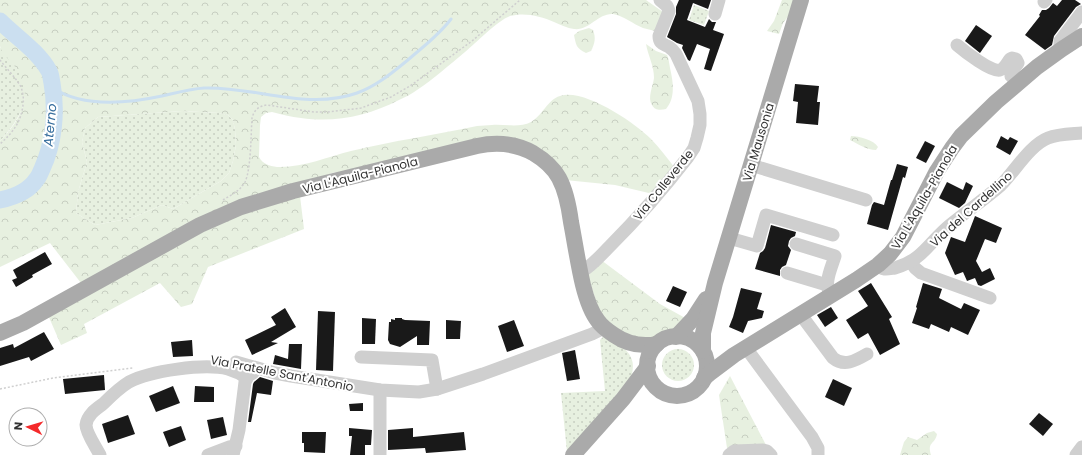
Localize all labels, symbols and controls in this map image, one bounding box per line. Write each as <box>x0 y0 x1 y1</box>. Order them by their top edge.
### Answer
street label: Via Mausonia <box>738 101 778 183</box>
water label: Aterno <box>39 103 61 148</box>
street label: Via L'Aquila-Pianola <box>887 141 961 253</box>
street label: Via Colleverde <box>629 146 697 224</box>
street label: Via L'Aquila-Pianola <box>300 152 420 198</box>
street label: Via del Cardellino <box>926 167 1016 251</box>
street label: Via Pratelle Sant'Antonio <box>209 351 355 395</box>
north arrow <box>8 407 48 447</box>
text: N <box>10 421 26 431</box>

